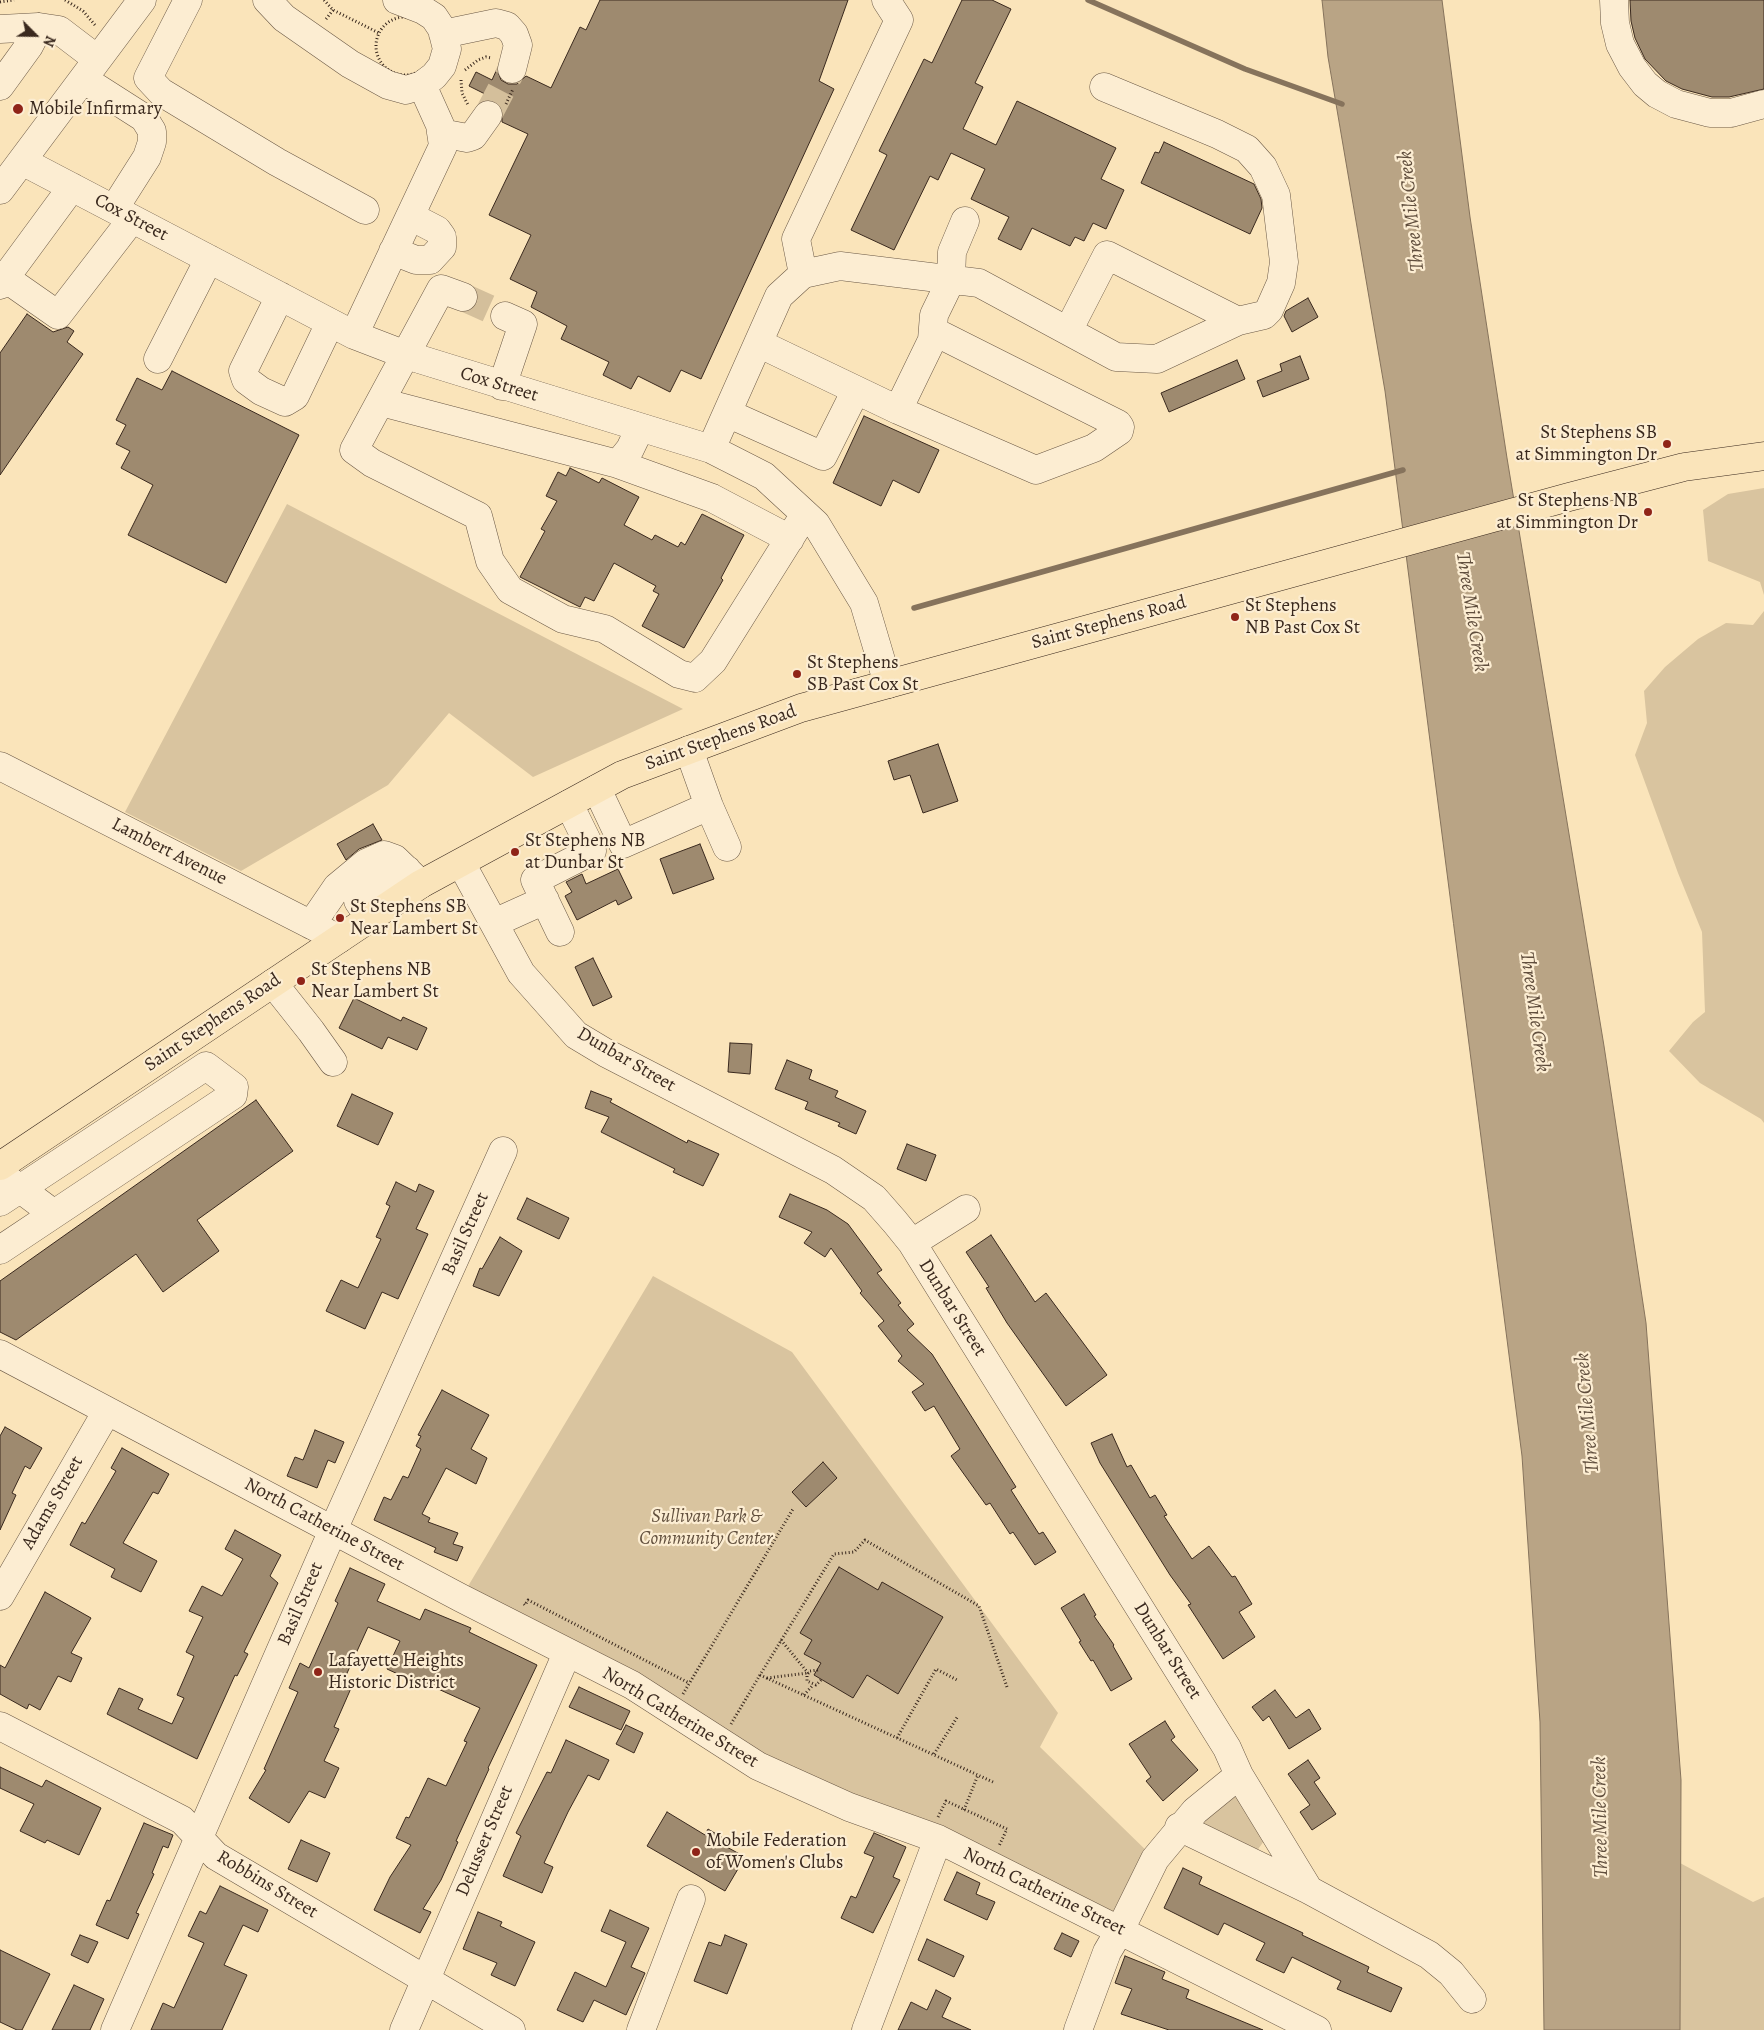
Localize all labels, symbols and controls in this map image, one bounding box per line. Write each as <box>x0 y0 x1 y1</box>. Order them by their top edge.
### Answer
north arrow <box>10 10 60 60</box>
text: N <box>39 33 60 49</box>
place label: Mobile Infirmary <box>29 98 162 120</box>
marker: Mobile Infirmary <box>11 102 25 116</box>
water label: Three Mile Creek <box>1394 150 1430 272</box>
street label: Cox Street <box>90 189 172 247</box>
street label: Cox Street <box>457 362 541 408</box>
place label: St Stephens SB at Simmington Dr <box>1515 422 1657 466</box>
marker: St Stephens SB at Simmington Dr <box>1661 438 1673 450</box>
place label: St Stephens NB at Simmington Dr <box>1496 490 1638 534</box>
marker: St Stephens NB at Simmington Dr <box>1642 506 1654 518</box>
water label: Three Mile Creek <box>1450 550 1492 674</box>
street label: Saint Stephens Road <box>1029 591 1189 655</box>
place label: St Stephens NB Past Cox St <box>1245 595 1360 639</box>
marker: St Stephens NB Past Cox St <box>1229 611 1241 623</box>
place label: St Stephens SB Past Cox St <box>807 652 919 696</box>
marker: St Stephens SB Past Cox St <box>791 668 803 680</box>
street label: Saint Stephens Road <box>642 700 800 776</box>
street label: Lambert Avenue <box>108 813 230 891</box>
place label: St Stephens NB at Dunbar St <box>525 830 645 874</box>
marker: St Stephens NB at Dunbar St <box>509 846 521 858</box>
place label: St Stephens SB Near Lambert St <box>350 896 478 940</box>
marker: St Stephens SB Near Lambert St <box>334 912 346 924</box>
water label: Three Mile Creek <box>1514 950 1554 1074</box>
place label: St Stephens NB Near Lambert St <box>311 959 439 1003</box>
street label: Saint Stephens Road <box>141 969 285 1077</box>
marker: St Stephens NB Near Lambert St <box>295 975 307 987</box>
street label: Dunbar Street <box>573 1023 679 1097</box>
street label: Basil Street <box>438 1189 494 1279</box>
street label: Dunbar Street <box>913 1255 991 1361</box>
water label: Three Mile Creek <box>1571 1352 1605 1474</box>
street label: Adams Street <box>17 1452 89 1554</box>
street label: North Catherine Street <box>240 1473 408 1577</box>
park label: Sullivan Park & Community Center <box>639 1506 773 1550</box>
street label: Basil Street <box>273 1559 329 1649</box>
street label: Dunbar Street <box>1128 1598 1206 1704</box>
place label: Lafayette Heights Historic District <box>328 1650 464 1694</box>
street label: North Catherine Street <box>598 1662 762 1774</box>
marker: Lafayette Heights Historic District <box>312 1666 324 1678</box>
water label: Three Mile Creek <box>1588 1756 1614 1878</box>
street label: Delusser Street <box>451 1782 519 1900</box>
place label: Mobile Federation of Women's Clubs <box>706 1830 847 1874</box>
street label: North Catherine Street <box>959 1843 1129 1941</box>
street label: Robbins Street <box>212 1846 322 1924</box>
marker: Mobile Federation of Women's Clubs <box>690 1846 702 1858</box>

